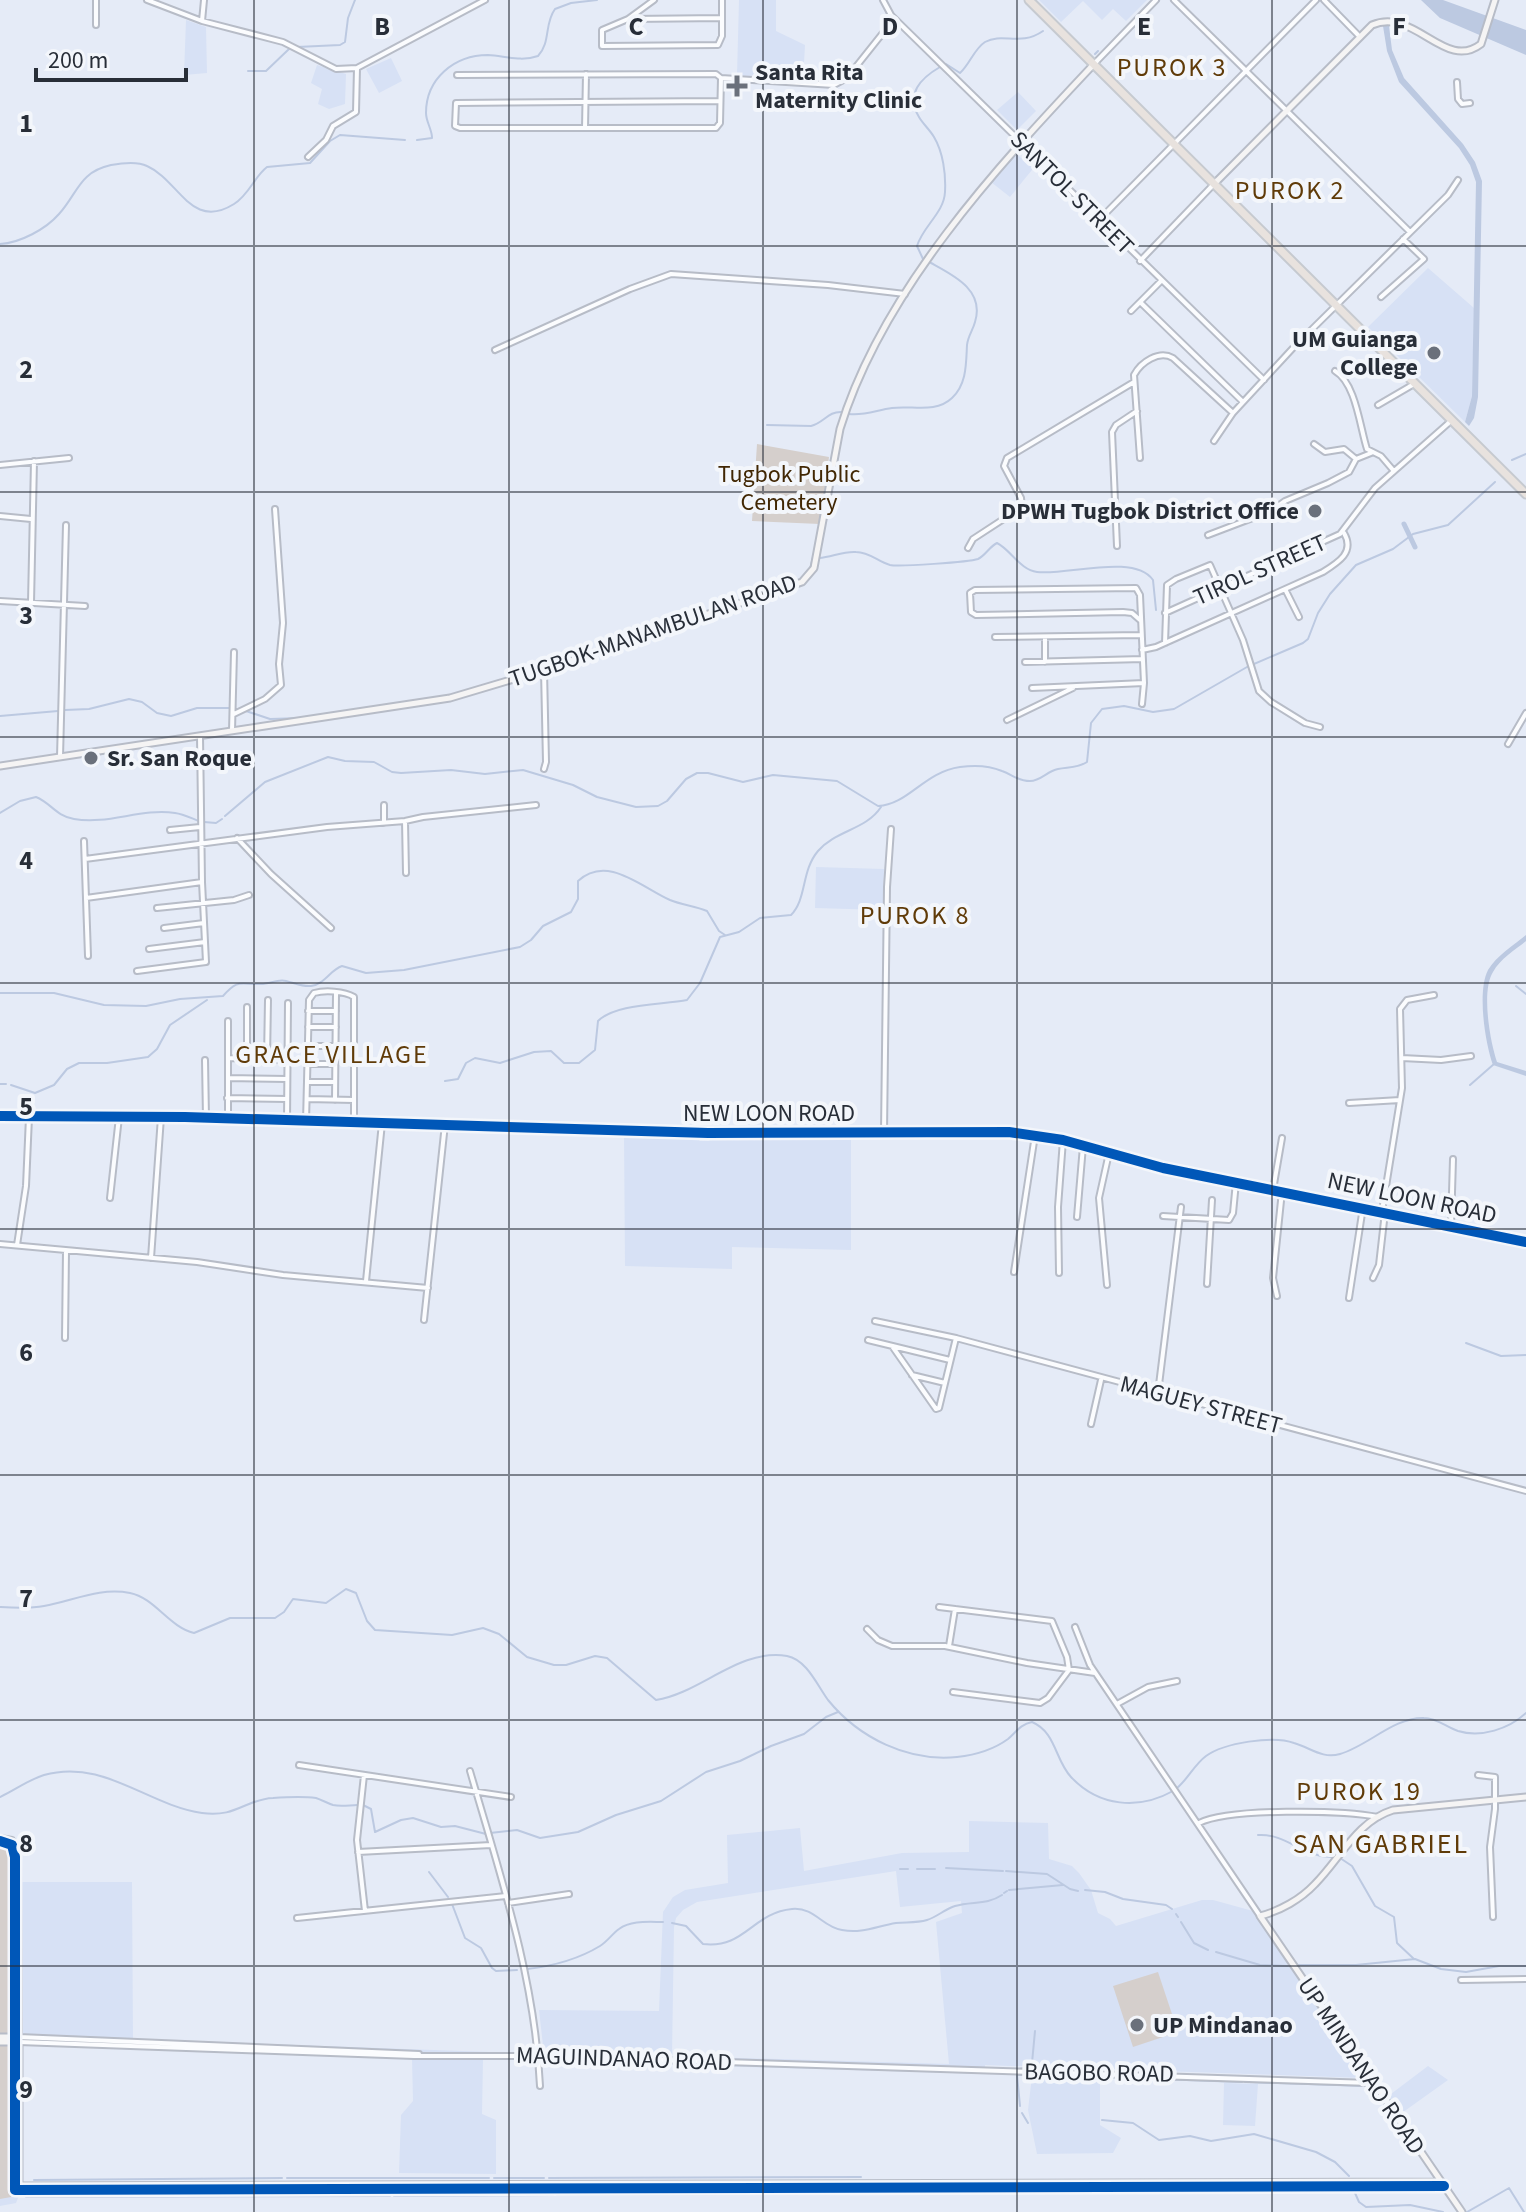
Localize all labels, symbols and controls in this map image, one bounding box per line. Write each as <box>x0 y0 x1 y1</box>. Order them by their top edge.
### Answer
text: B <box>374 8 390 45</box>
text: C <box>628 8 644 45</box>
text: D <box>882 8 898 45</box>
text: E <box>1137 8 1151 45</box>
text: F <box>1392 8 1406 45</box>
scale bar <box>36 32 186 82</box>
text: 200 m <box>48 43 108 78</box>
district label: PUROK 3 <box>1117 49 1227 86</box>
place label: Santa Rita Maternity Clinic <box>755 55 922 118</box>
marker: Santa Rita Maternity Clinic <box>726 75 748 97</box>
text: 1 <box>19 105 33 142</box>
street label: SANTOL STREET <box>1002 123 1142 263</box>
district label: PUROK 2 <box>1235 172 1345 209</box>
place label: UM Guianga College <box>1292 322 1418 385</box>
marker: UM Guianga College <box>1425 344 1443 362</box>
text: 2 <box>19 351 33 388</box>
park label: Tugbok Public Cemetery <box>718 457 860 520</box>
place label: DPWH Tugbok District Office <box>1001 494 1299 529</box>
marker: DPWH Tugbok District Office <box>1306 502 1324 520</box>
street label: TIROL STREET <box>1188 525 1332 615</box>
street label: TUGBOK-MANAMBULAN ROAD <box>504 565 802 697</box>
text: 3 <box>19 597 33 634</box>
place label: Sr. San Roque <box>107 741 252 776</box>
marker: Sr. San Roque <box>82 749 100 767</box>
text: 4 <box>19 842 33 879</box>
district label: PUROK 8 <box>860 897 970 934</box>
district label: GRACE VILLAGE <box>235 1036 429 1073</box>
text: 5 <box>19 1088 33 1125</box>
street label: NEW LOON ROAD <box>683 1096 855 1131</box>
street label: NEW LOON ROAD <box>1324 1163 1500 1233</box>
text: 6 <box>19 1334 33 1371</box>
street label: MAGUEY STREET <box>1116 1367 1286 1443</box>
text: 7 <box>19 1580 33 1617</box>
district label: PUROK 19 <box>1296 1773 1422 1810</box>
district label: SAN GABRIEL <box>1293 1824 1469 1864</box>
text: 8 <box>19 1825 33 1862</box>
street label: UP MINDANAO ROAD <box>1289 1970 1433 2162</box>
place label: UP Mindanao <box>1153 2008 1293 2043</box>
marker: UP Mindanao <box>1128 2016 1146 2034</box>
street label: MAGUINDANAO ROAD <box>515 2038 733 2080</box>
street label: BAGOBO ROAD <box>1024 2054 1174 2092</box>
text: 9 <box>19 2071 33 2108</box>

